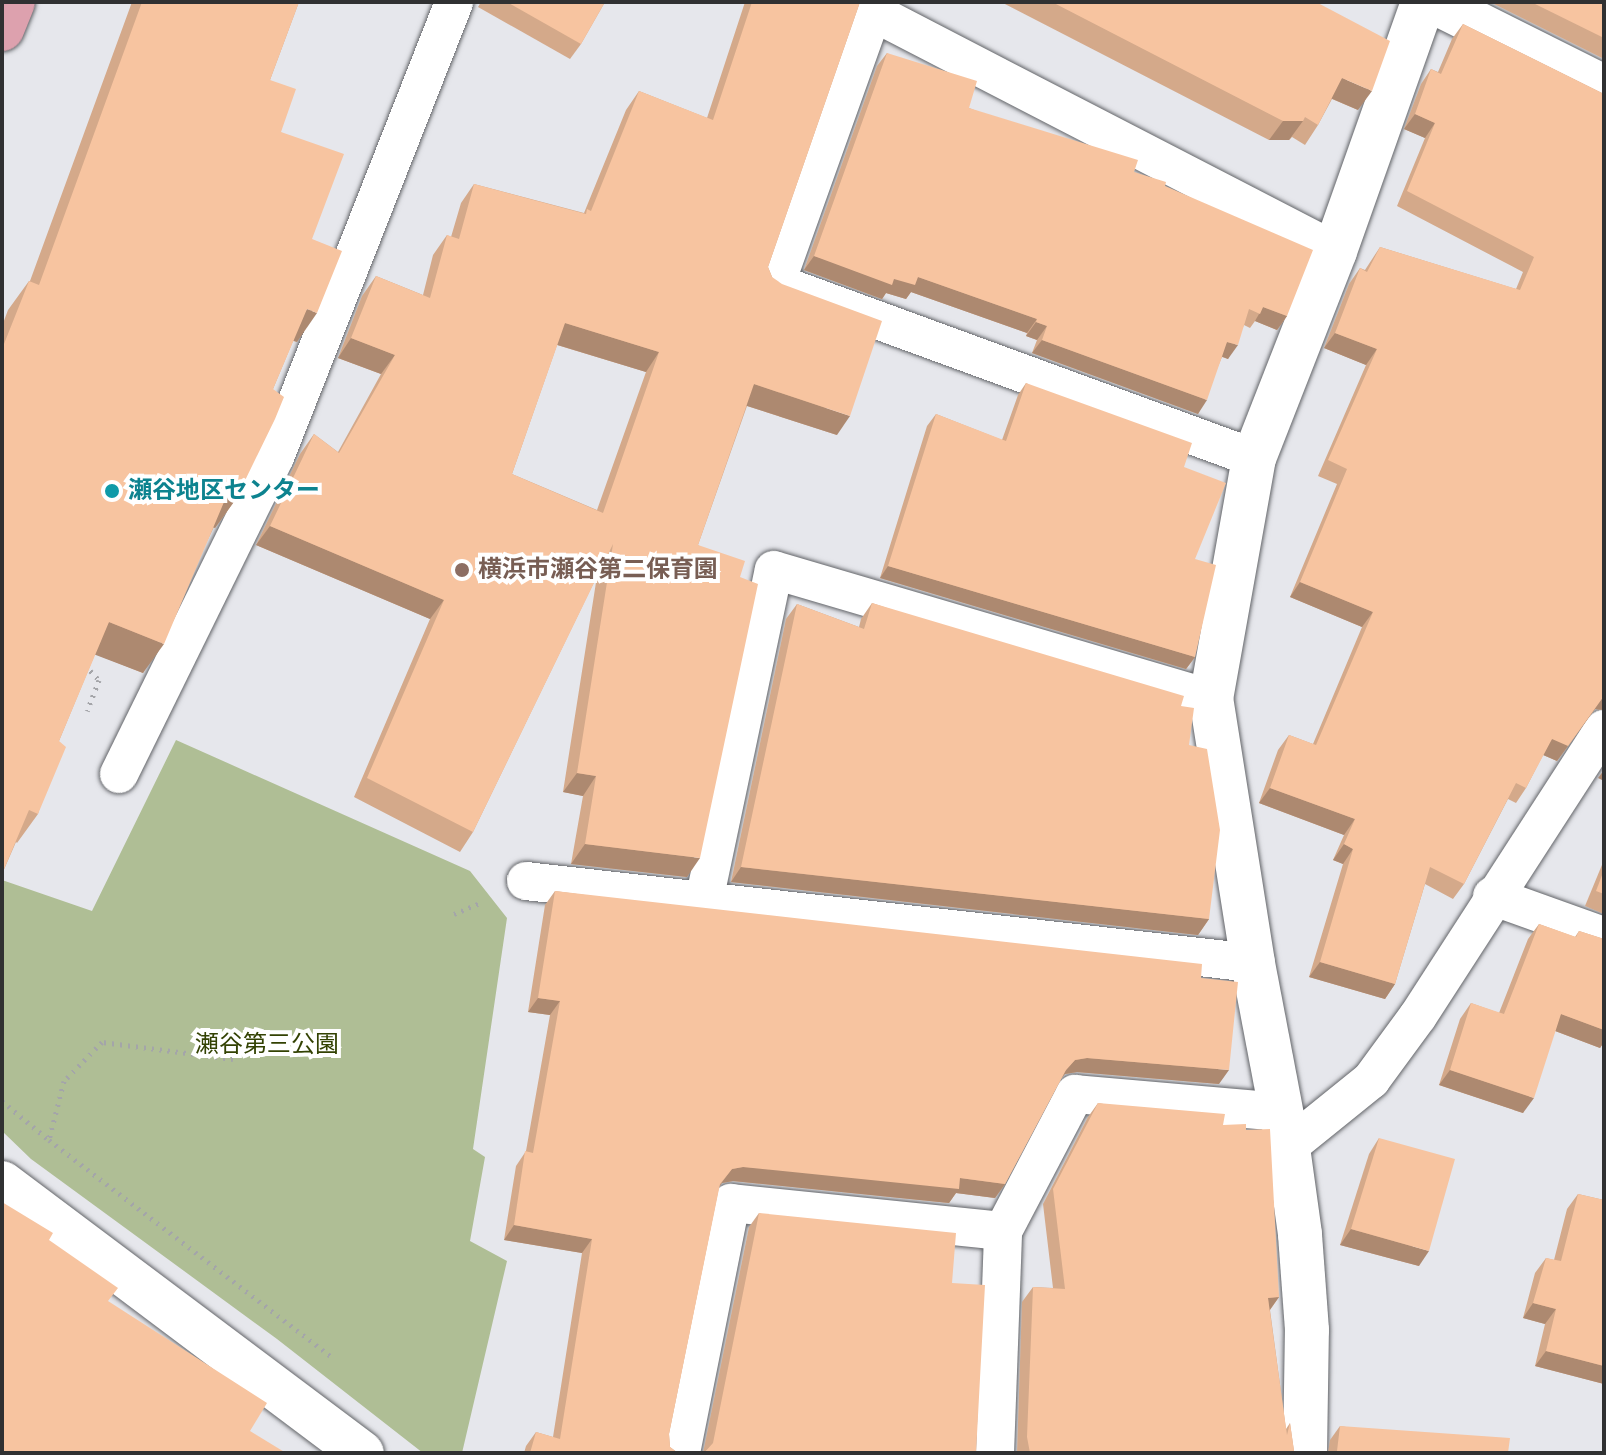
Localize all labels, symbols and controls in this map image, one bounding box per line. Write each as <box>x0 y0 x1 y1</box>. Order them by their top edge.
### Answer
place label: 瀬谷地区センター <box>128 477 320 505</box>
marker: 瀬谷地区センター <box>103 482 121 500</box>
place label: 横浜市瀬谷第二保育園 <box>478 556 718 584</box>
marker: 横浜市瀬谷第二保育園 <box>453 561 471 579</box>
park label: 瀬谷第三公園 <box>195 1031 339 1059</box>

